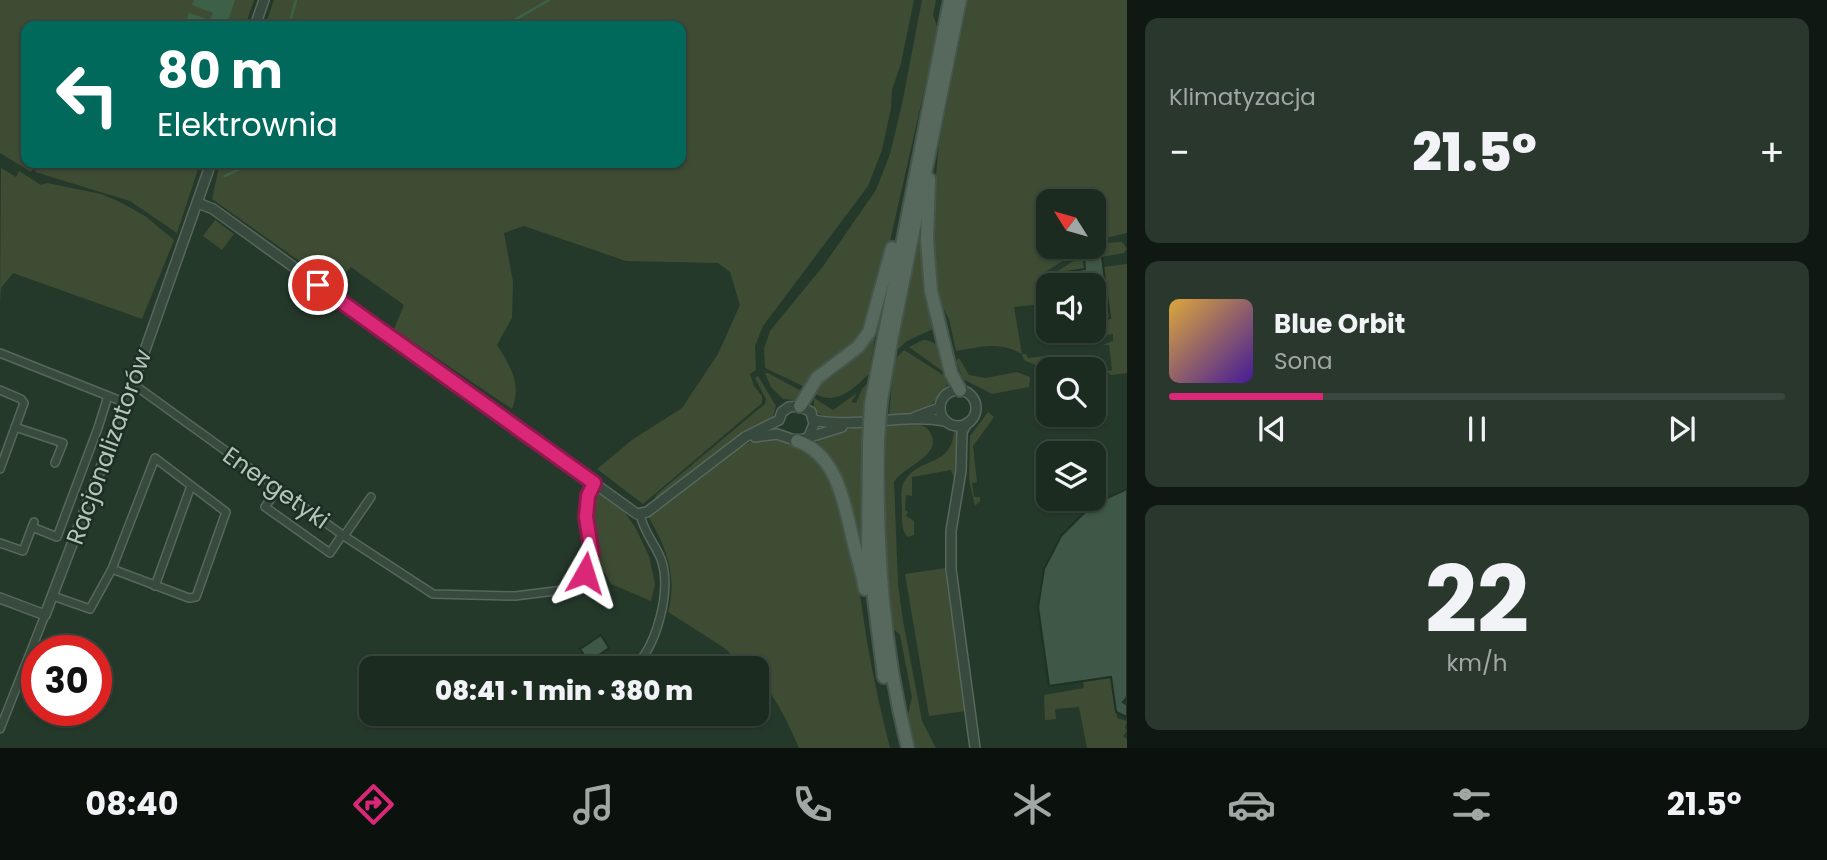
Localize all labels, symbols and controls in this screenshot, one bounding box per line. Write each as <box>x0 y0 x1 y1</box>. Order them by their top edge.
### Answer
text: 80 m <box>157 37 283 105</box>
icon: left <box>42 49 133 140</box>
text: Klimatyzacja <box>1169 81 1316 113</box>
text: Elektrownia <box>157 102 338 147</box>
text: 21.5° <box>1412 116 1537 189</box>
text: − <box>1169 126 1190 179</box>
text: + <box>1759 126 1785 179</box>
north arrow <box>1036 189 1106 259</box>
map controls <box>1036 189 1106 511</box>
pin <box>288 255 348 315</box>
icon: arrive <box>299 266 337 304</box>
button: sound <box>1036 273 1106 343</box>
text: Blue Orbit <box>1274 306 1405 342</box>
street label: Racjonalizatorów <box>58 344 159 549</box>
text: Sona <box>1274 345 1333 377</box>
button: search <box>1036 357 1106 427</box>
icon: previous <box>1253 410 1291 448</box>
icon: pause <box>1458 410 1496 448</box>
icon: next <box>1663 410 1701 448</box>
street label: Energetyki <box>216 439 336 536</box>
button: layers <box>1036 441 1106 511</box>
position arrow <box>548 536 622 610</box>
text: 22 <box>1425 536 1529 664</box>
speed limit sign: 30 <box>21 635 112 726</box>
text: km/h <box>1446 647 1508 679</box>
text: 08:41 · 1 min · 380 m <box>435 673 693 709</box>
icon: directions <box>349 780 398 829</box>
icon: music <box>569 780 618 829</box>
icon: phone <box>788 780 837 829</box>
icon: climate <box>1008 780 1057 829</box>
icon: car <box>1227 780 1276 829</box>
icon: filters <box>1447 780 1496 829</box>
text: 08:40 <box>85 781 179 826</box>
text: 21.5° <box>1667 781 1742 826</box>

